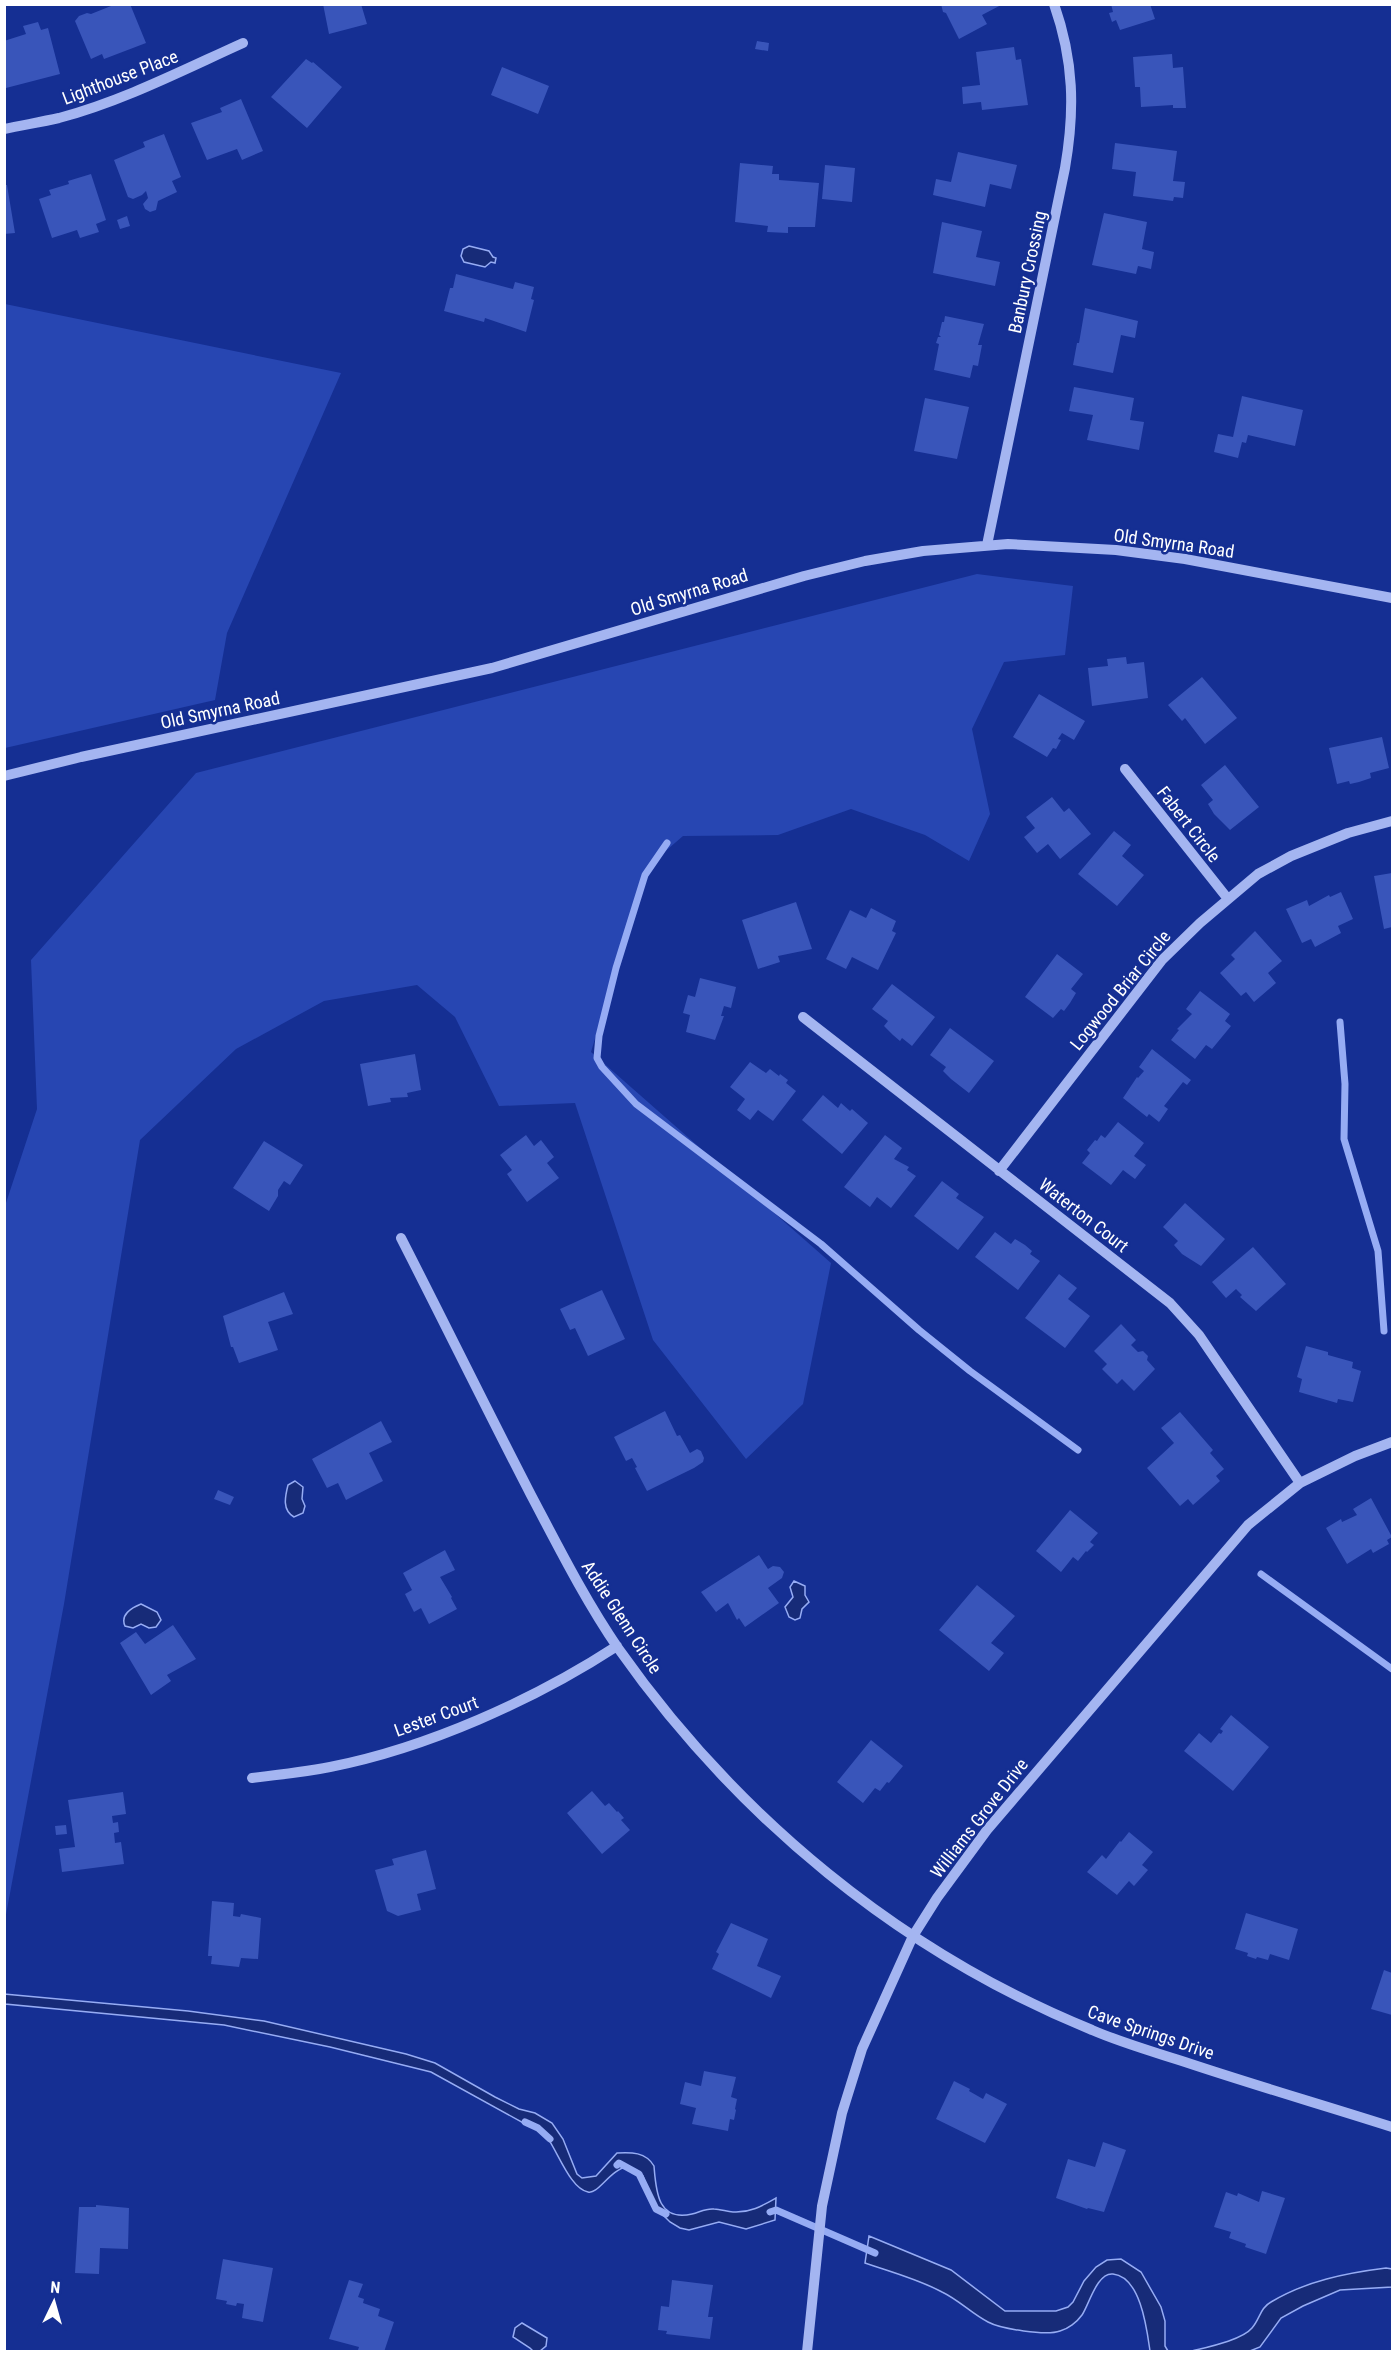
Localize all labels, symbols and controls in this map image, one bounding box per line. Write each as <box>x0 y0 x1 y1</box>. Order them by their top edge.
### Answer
street label: Lighthouse Place <box>59 45 181 109</box>
street label: Banbury Crossing <box>1004 209 1050 335</box>
street label: Old Smyrna Road <box>1112 524 1236 562</box>
street label: Old Smyrna Road <box>628 564 750 620</box>
street label: Old Smyrna Road <box>158 687 282 733</box>
street label: Fabert Circle <box>1153 782 1225 866</box>
street label: Logwood Briar Circle <box>1065 926 1175 1054</box>
street label: Waterton Court <box>1035 1173 1133 1257</box>
street label: Addie Glenn Circle <box>578 1557 666 1677</box>
street label: Lester Court <box>391 1691 481 1741</box>
street label: Williams Grove Drive <box>926 1754 1032 1882</box>
street label: Cave Springs Drive <box>1085 2000 1217 2064</box>
north arrow <box>24 2272 84 2332</box>
text: N <box>50 2278 61 2297</box>

